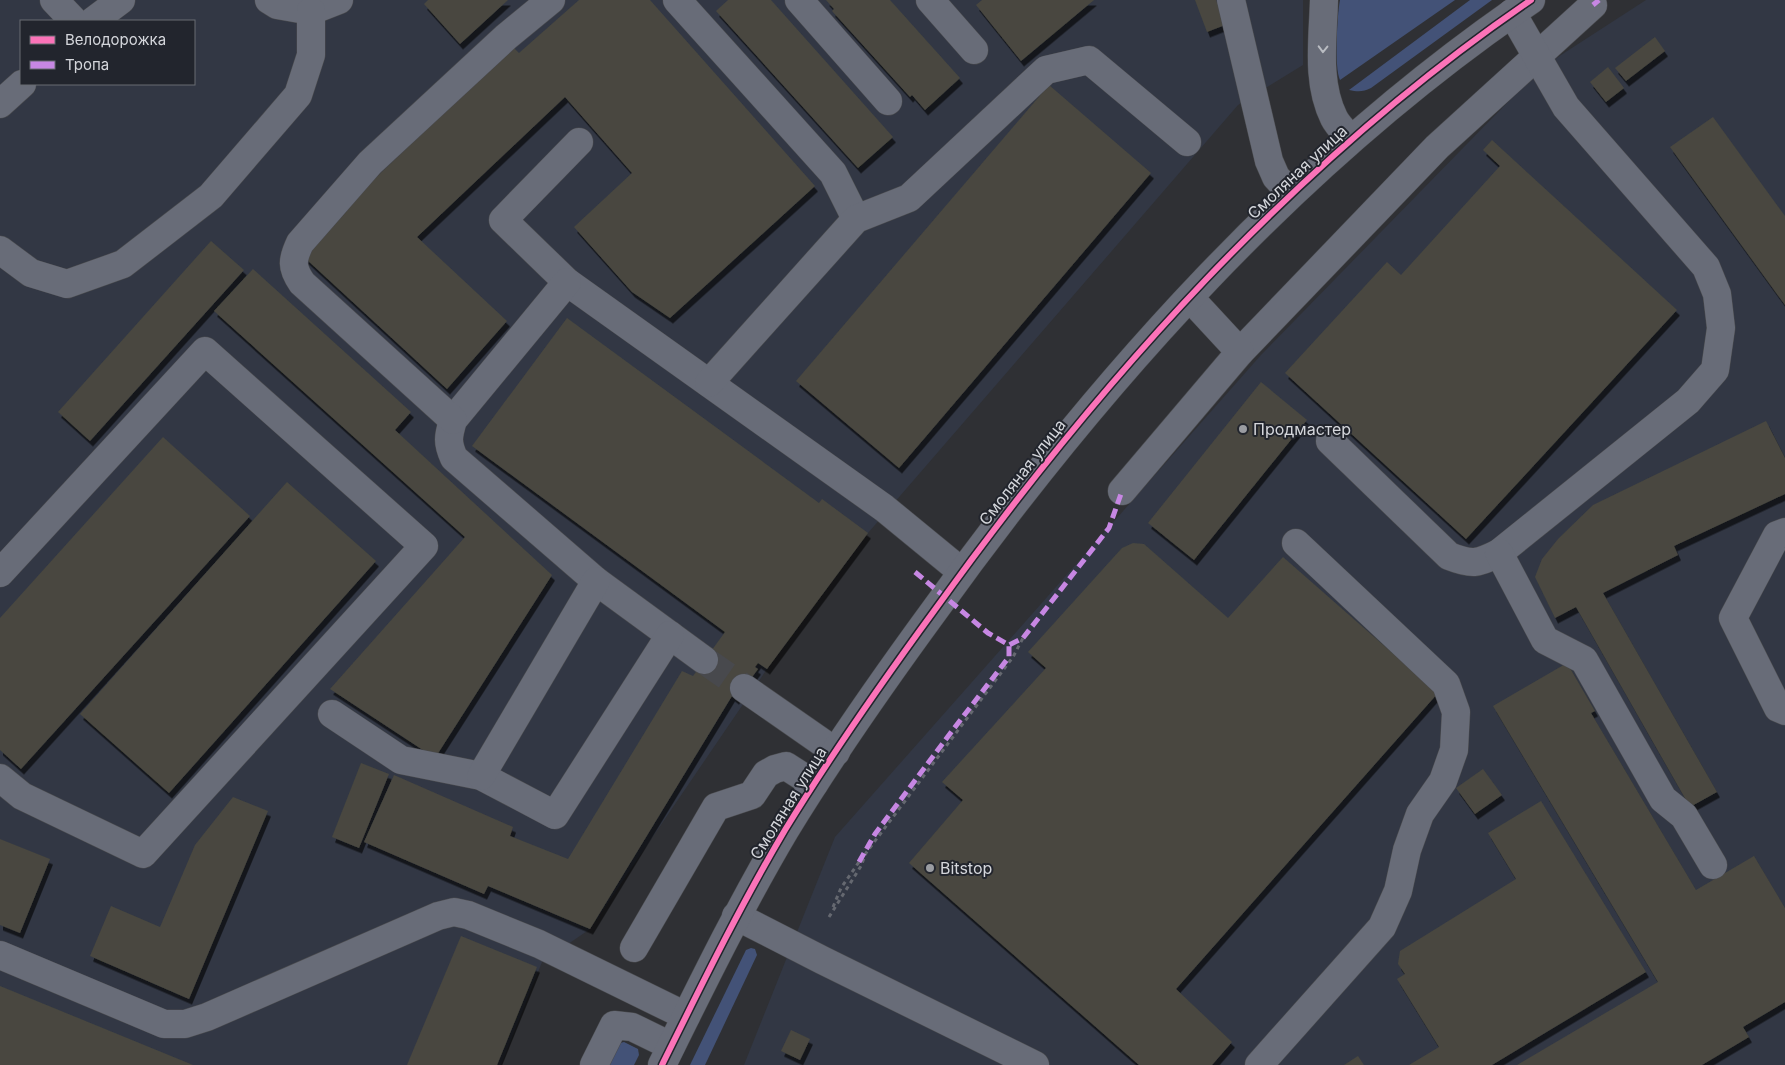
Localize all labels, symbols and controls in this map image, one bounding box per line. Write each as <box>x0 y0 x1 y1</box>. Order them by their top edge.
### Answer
legend <box>20 20 195 85</box>
text: Велодорожка <box>65 30 166 49</box>
one-way arrow <box>1317 45 1328 53</box>
text: Тропа <box>65 55 109 74</box>
street label: Смоляная улица <box>1243 121 1351 223</box>
street label: Смоляная улица <box>974 415 1070 529</box>
place label: Продмастер <box>1253 419 1351 439</box>
marker: Продмастер <box>1237 423 1249 435</box>
street label: Смоляная улица <box>745 743 831 863</box>
place label: Bitstop <box>940 858 992 878</box>
marker: Bitstop <box>924 862 936 874</box>

